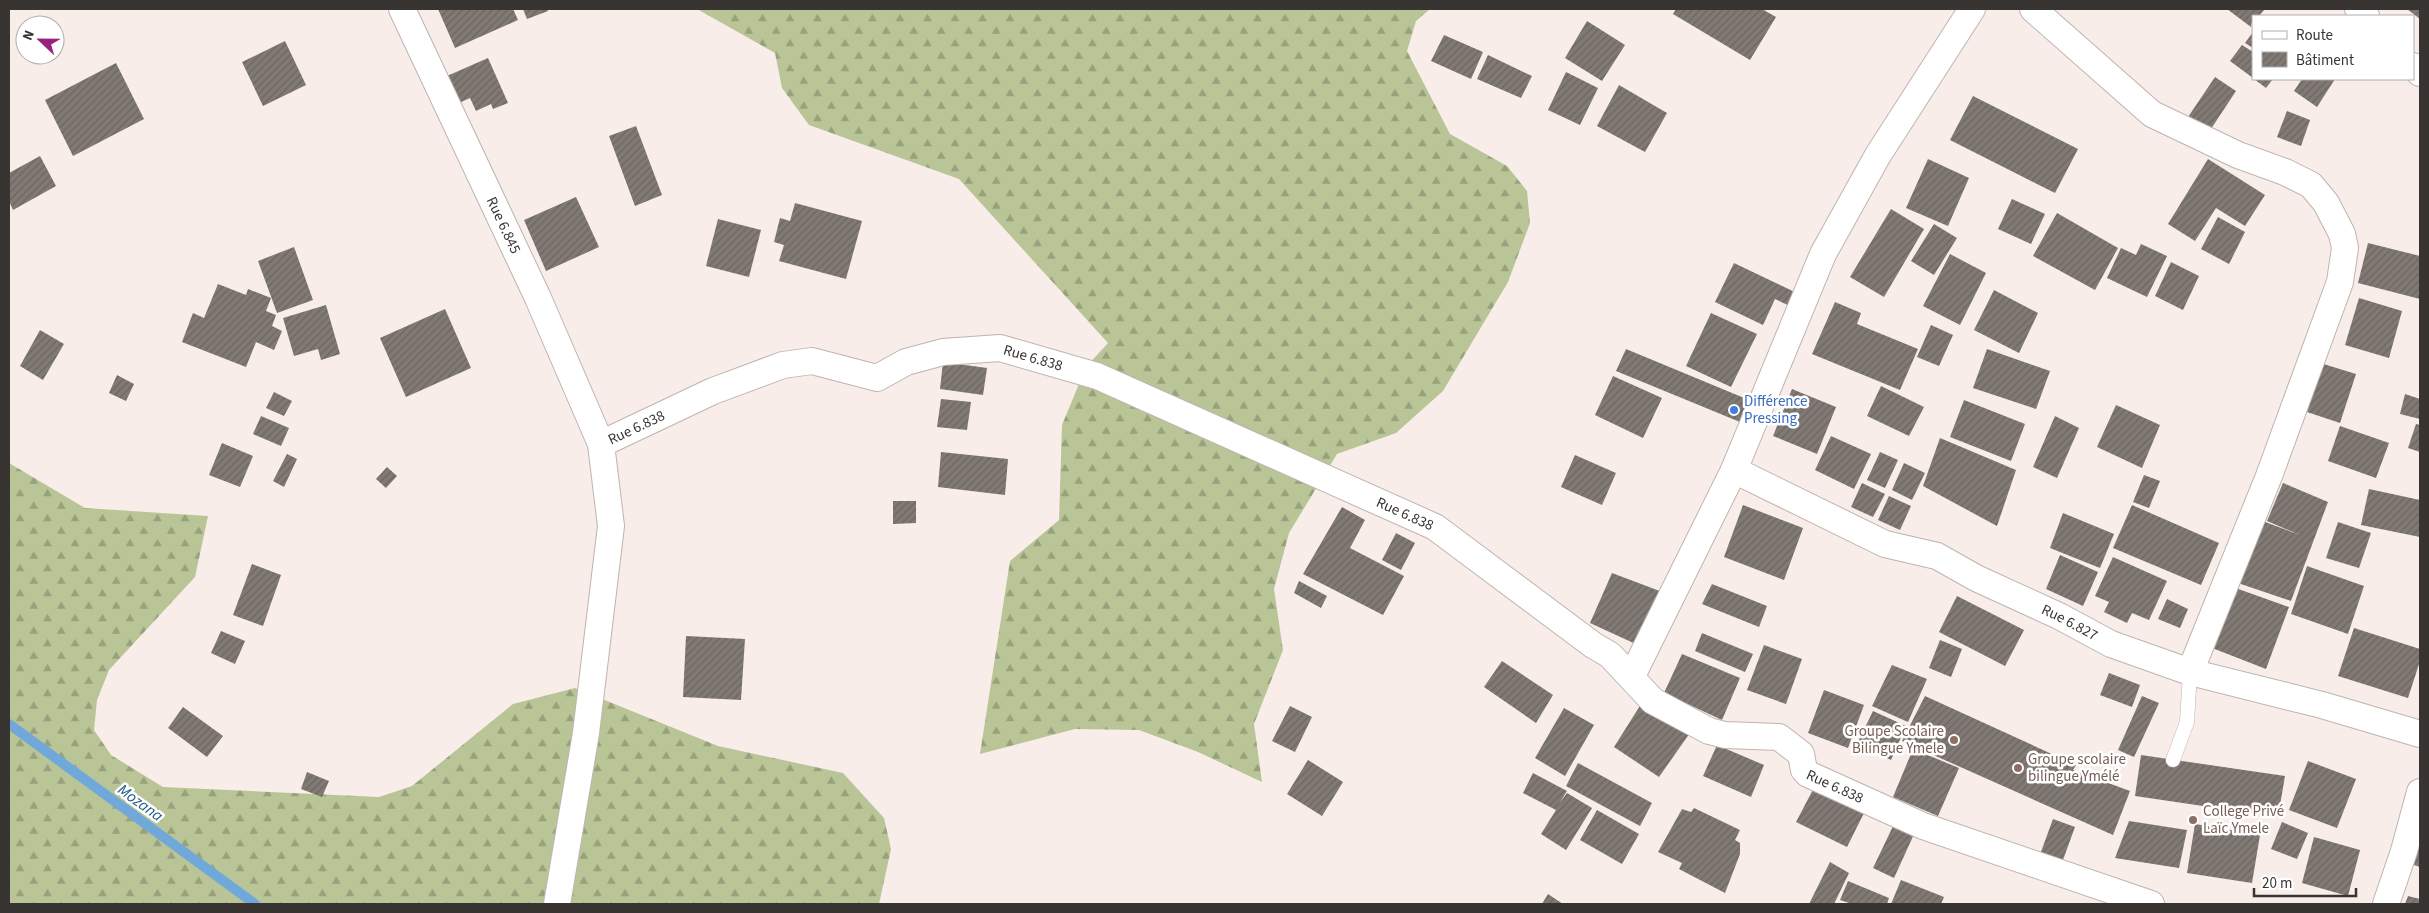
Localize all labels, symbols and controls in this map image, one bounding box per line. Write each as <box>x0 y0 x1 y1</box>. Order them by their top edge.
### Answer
north arrow <box>15 15 65 65</box>
legend <box>2252 15 2414 80</box>
text: Route <box>2296 25 2333 46</box>
text: N <box>18 27 40 44</box>
text: Bâtiment <box>2296 50 2354 71</box>
street label: Rue 6.845 <box>481 193 526 257</box>
street label: Rue 6.838 <box>1001 339 1065 377</box>
place label: Différence Pressing <box>1744 391 1808 429</box>
marker: Différence Pressing <box>1728 404 1740 416</box>
street label: Rue 6.838 <box>604 405 668 450</box>
street label: Rue 6.838 <box>1373 492 1437 536</box>
street label: Rue 6.827 <box>2038 599 2101 646</box>
place label: Groupe Scolaire Bilingue Ymele <box>1844 721 1944 759</box>
marker: Groupe Scolaire Bilingue Ymele <box>1948 734 1960 746</box>
place label: Groupe scolaire bilingue Ymélé <box>2028 749 2126 787</box>
marker: Groupe scolaire bilingue Ymélé <box>2012 762 2024 774</box>
street label: Rue 6.838 <box>1803 765 1867 809</box>
water label: Mozana <box>113 779 168 827</box>
place label: College Privé Laïc Ymele <box>2203 801 2284 839</box>
marker: College Privé Laïc Ymele <box>2187 814 2199 826</box>
scale bar <box>2254 866 2356 898</box>
text: 20 m <box>2262 873 2292 894</box>

